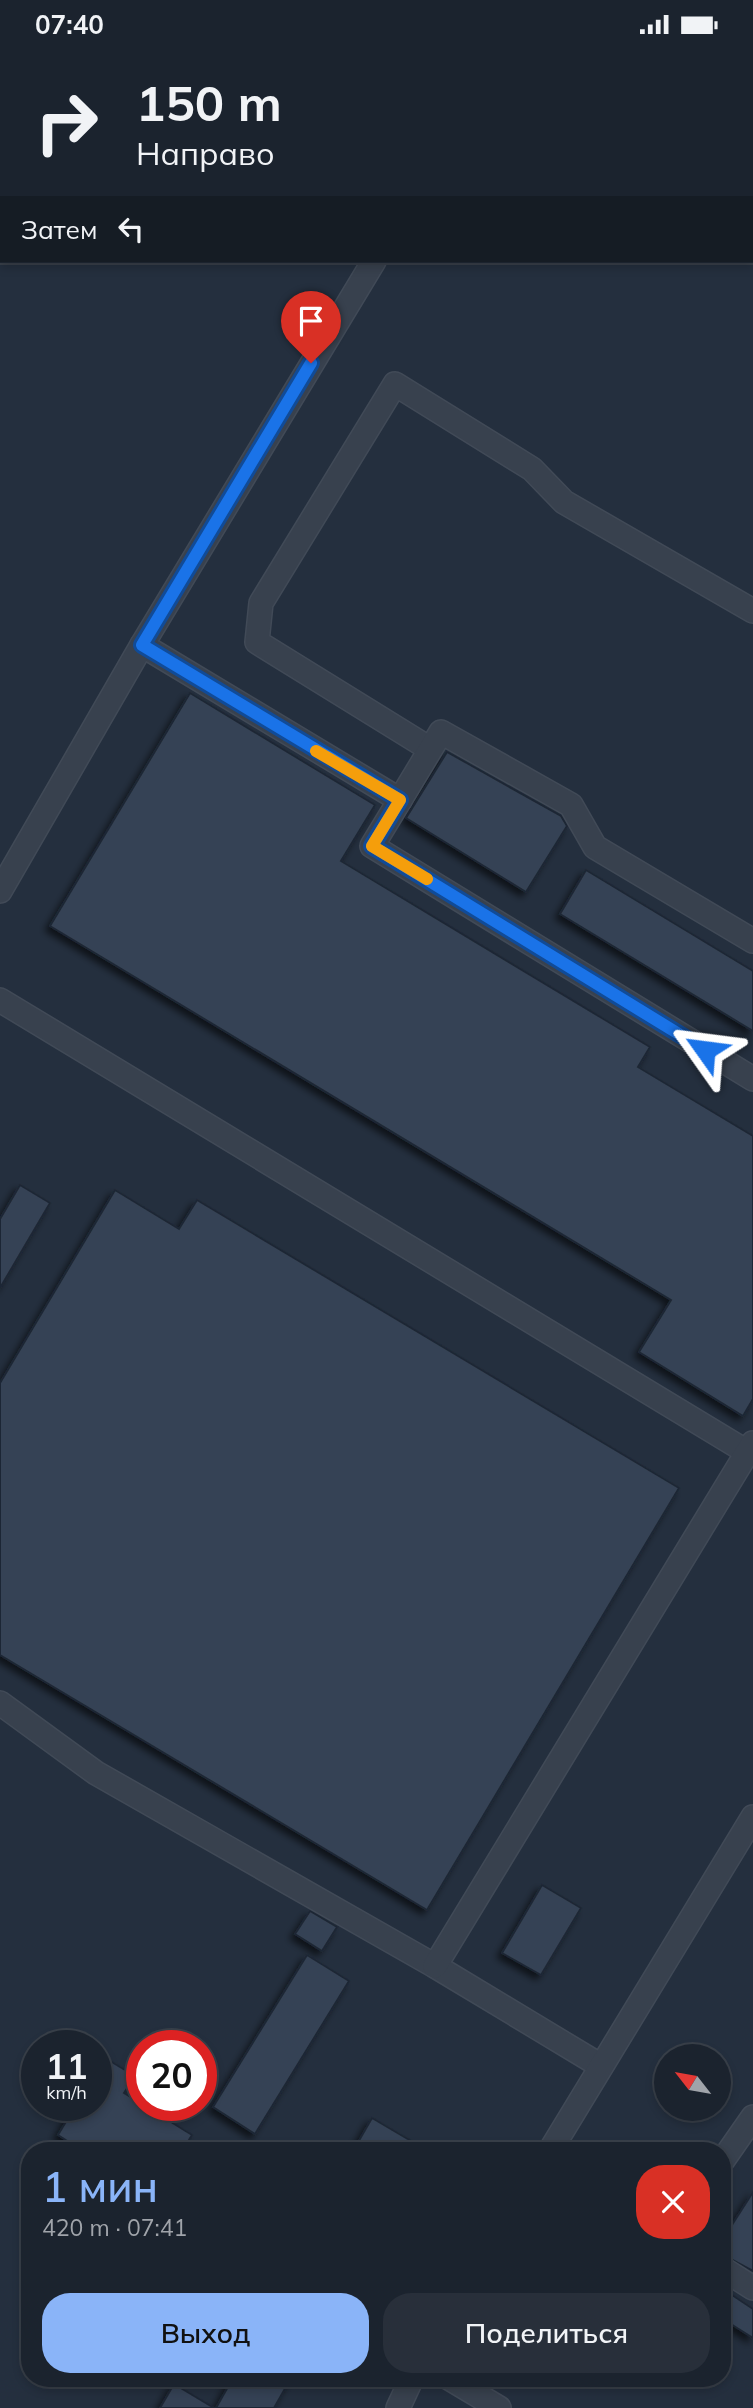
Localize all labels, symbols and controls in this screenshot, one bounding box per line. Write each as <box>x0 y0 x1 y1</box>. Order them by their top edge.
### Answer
text: 07:40 <box>35 8 104 41</box>
text: 150 m <box>136 72 282 133</box>
icon: right <box>21 77 112 168</box>
text: Направо <box>136 133 275 173</box>
icon: left <box>112 210 150 248</box>
text: Затем <box>21 213 98 246</box>
pin <box>281 291 341 363</box>
icon: arrive <box>292 302 330 340</box>
position arrow <box>668 1013 742 1087</box>
speed limit sign: 20 <box>126 2030 217 2121</box>
text: 11 <box>45 2044 88 2088</box>
north arrow <box>654 2044 732 2121</box>
map controls <box>654 2044 731 2121</box>
text: km/h <box>46 2081 87 2104</box>
text: 1 мин <box>42 2160 158 2213</box>
button: close <box>636 2165 710 2239</box>
text: 420 m · 07:41 <box>42 2213 187 2242</box>
button: Выход <box>42 2293 369 2373</box>
button: Поделиться <box>383 2293 710 2373</box>

